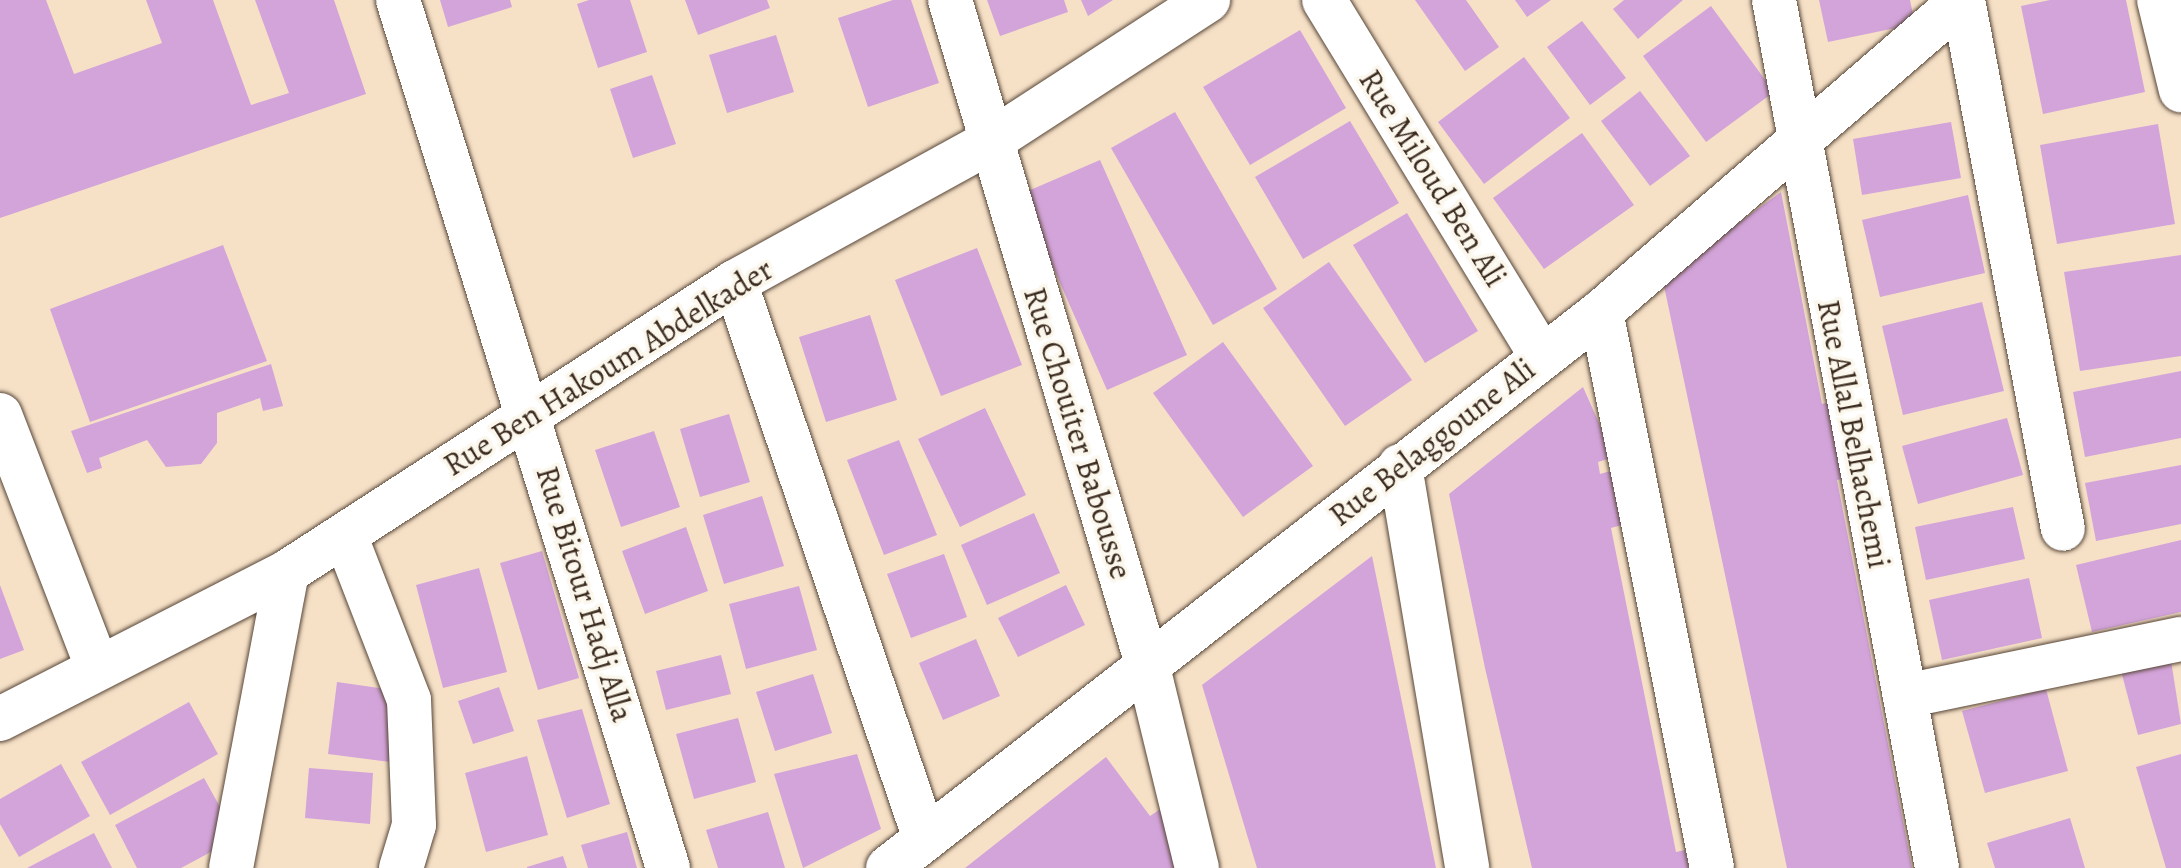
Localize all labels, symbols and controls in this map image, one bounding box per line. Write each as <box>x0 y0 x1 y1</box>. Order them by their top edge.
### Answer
street label: Rue Miloud Ben Ali <box>1351 62 1515 294</box>
street label: Rue Ben Hakoum Abdelkader <box>436 250 780 484</box>
street label: Rue Chouiter Babousse <box>1015 282 1141 584</box>
street label: Rue Allal Belhachemi <box>1809 296 1899 572</box>
street label: Rue Belaggoune Ali <box>1321 350 1543 534</box>
street label: Rue Bitour Hadj Alla <box>528 462 642 726</box>

